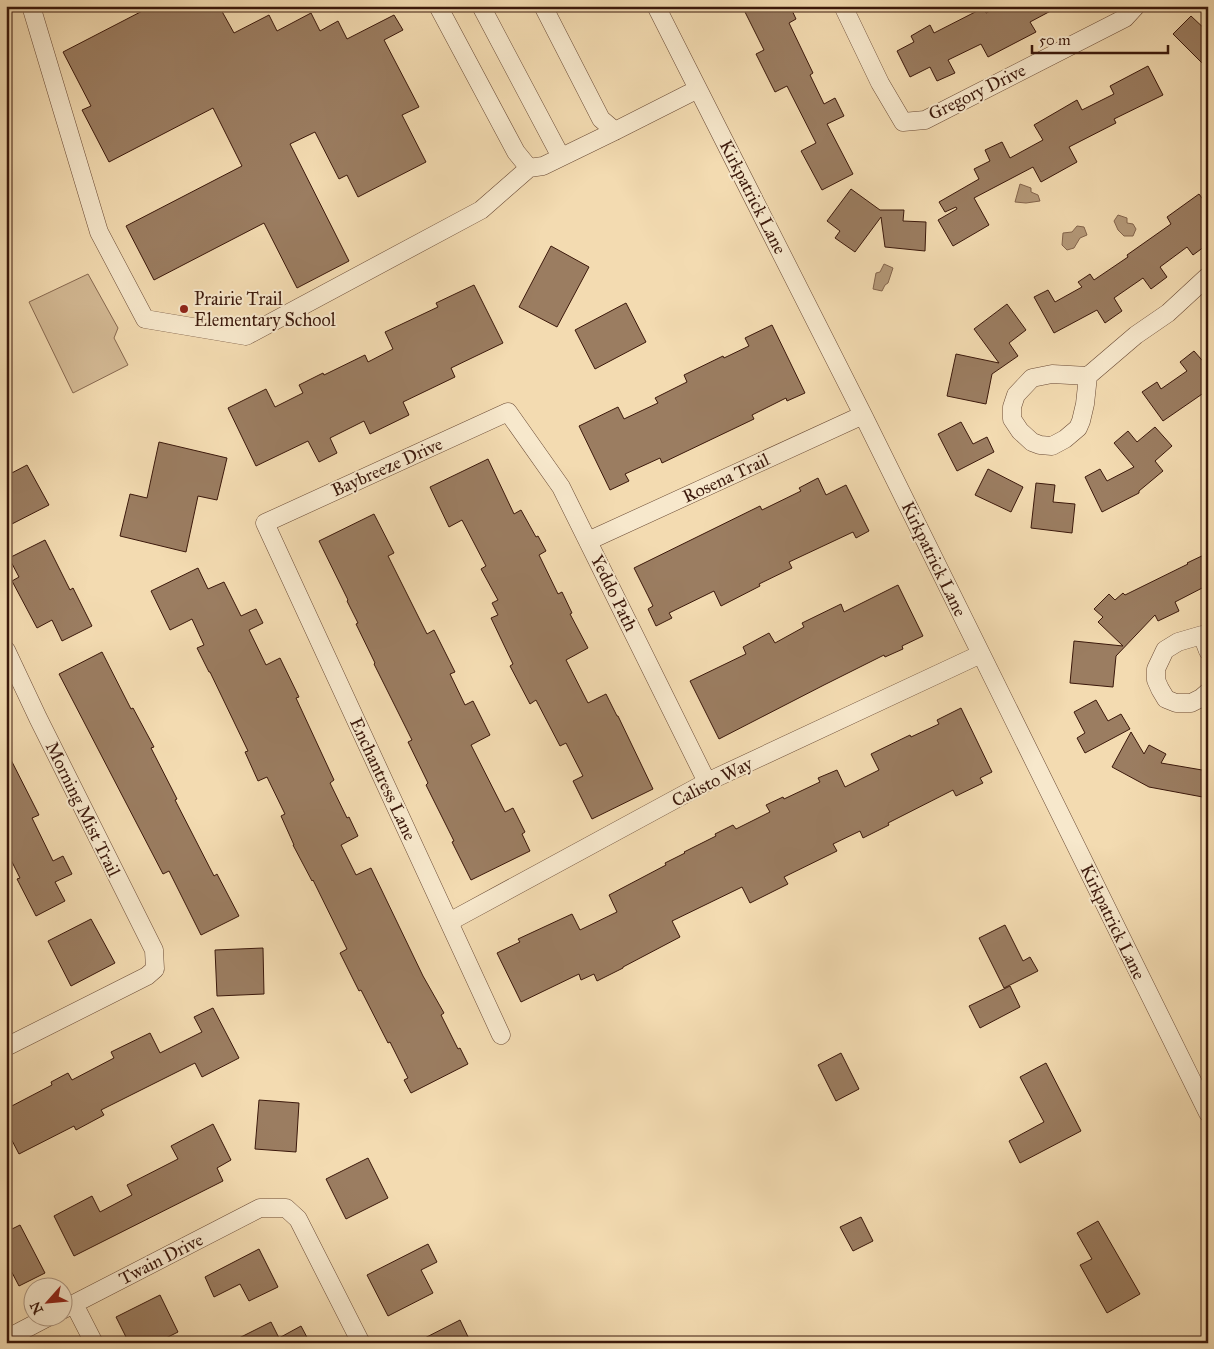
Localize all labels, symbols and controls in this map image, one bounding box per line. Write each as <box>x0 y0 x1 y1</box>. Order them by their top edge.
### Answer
scale bar <box>1032 22 1168 54</box>
text: 50 m <box>1039 31 1071 49</box>
street label: Gregory Drive <box>925 59 1030 126</box>
street label: Kirkpatrick Lane <box>715 136 791 258</box>
place label: Prairie Trail Elementary School <box>194 288 336 331</box>
marker: Prairie Trail Elementary School <box>178 303 190 315</box>
street label: Baybreeze Drive <box>328 433 446 501</box>
street label: Rosena Trail <box>679 448 773 508</box>
street label: Kirkpatrick Lane <box>897 498 971 620</box>
street label: Yeddo Path <box>586 551 642 635</box>
street label: Enchantress Lane <box>345 714 421 844</box>
street label: Morning Mist Trail <box>40 738 125 881</box>
street label: Calisto Way <box>668 752 757 812</box>
street label: Kirkpatrick Lane <box>1076 861 1150 983</box>
street label: Twain Drive <box>115 1228 207 1290</box>
north arrow <box>22 1276 72 1326</box>
text: N <box>27 1298 47 1317</box>

